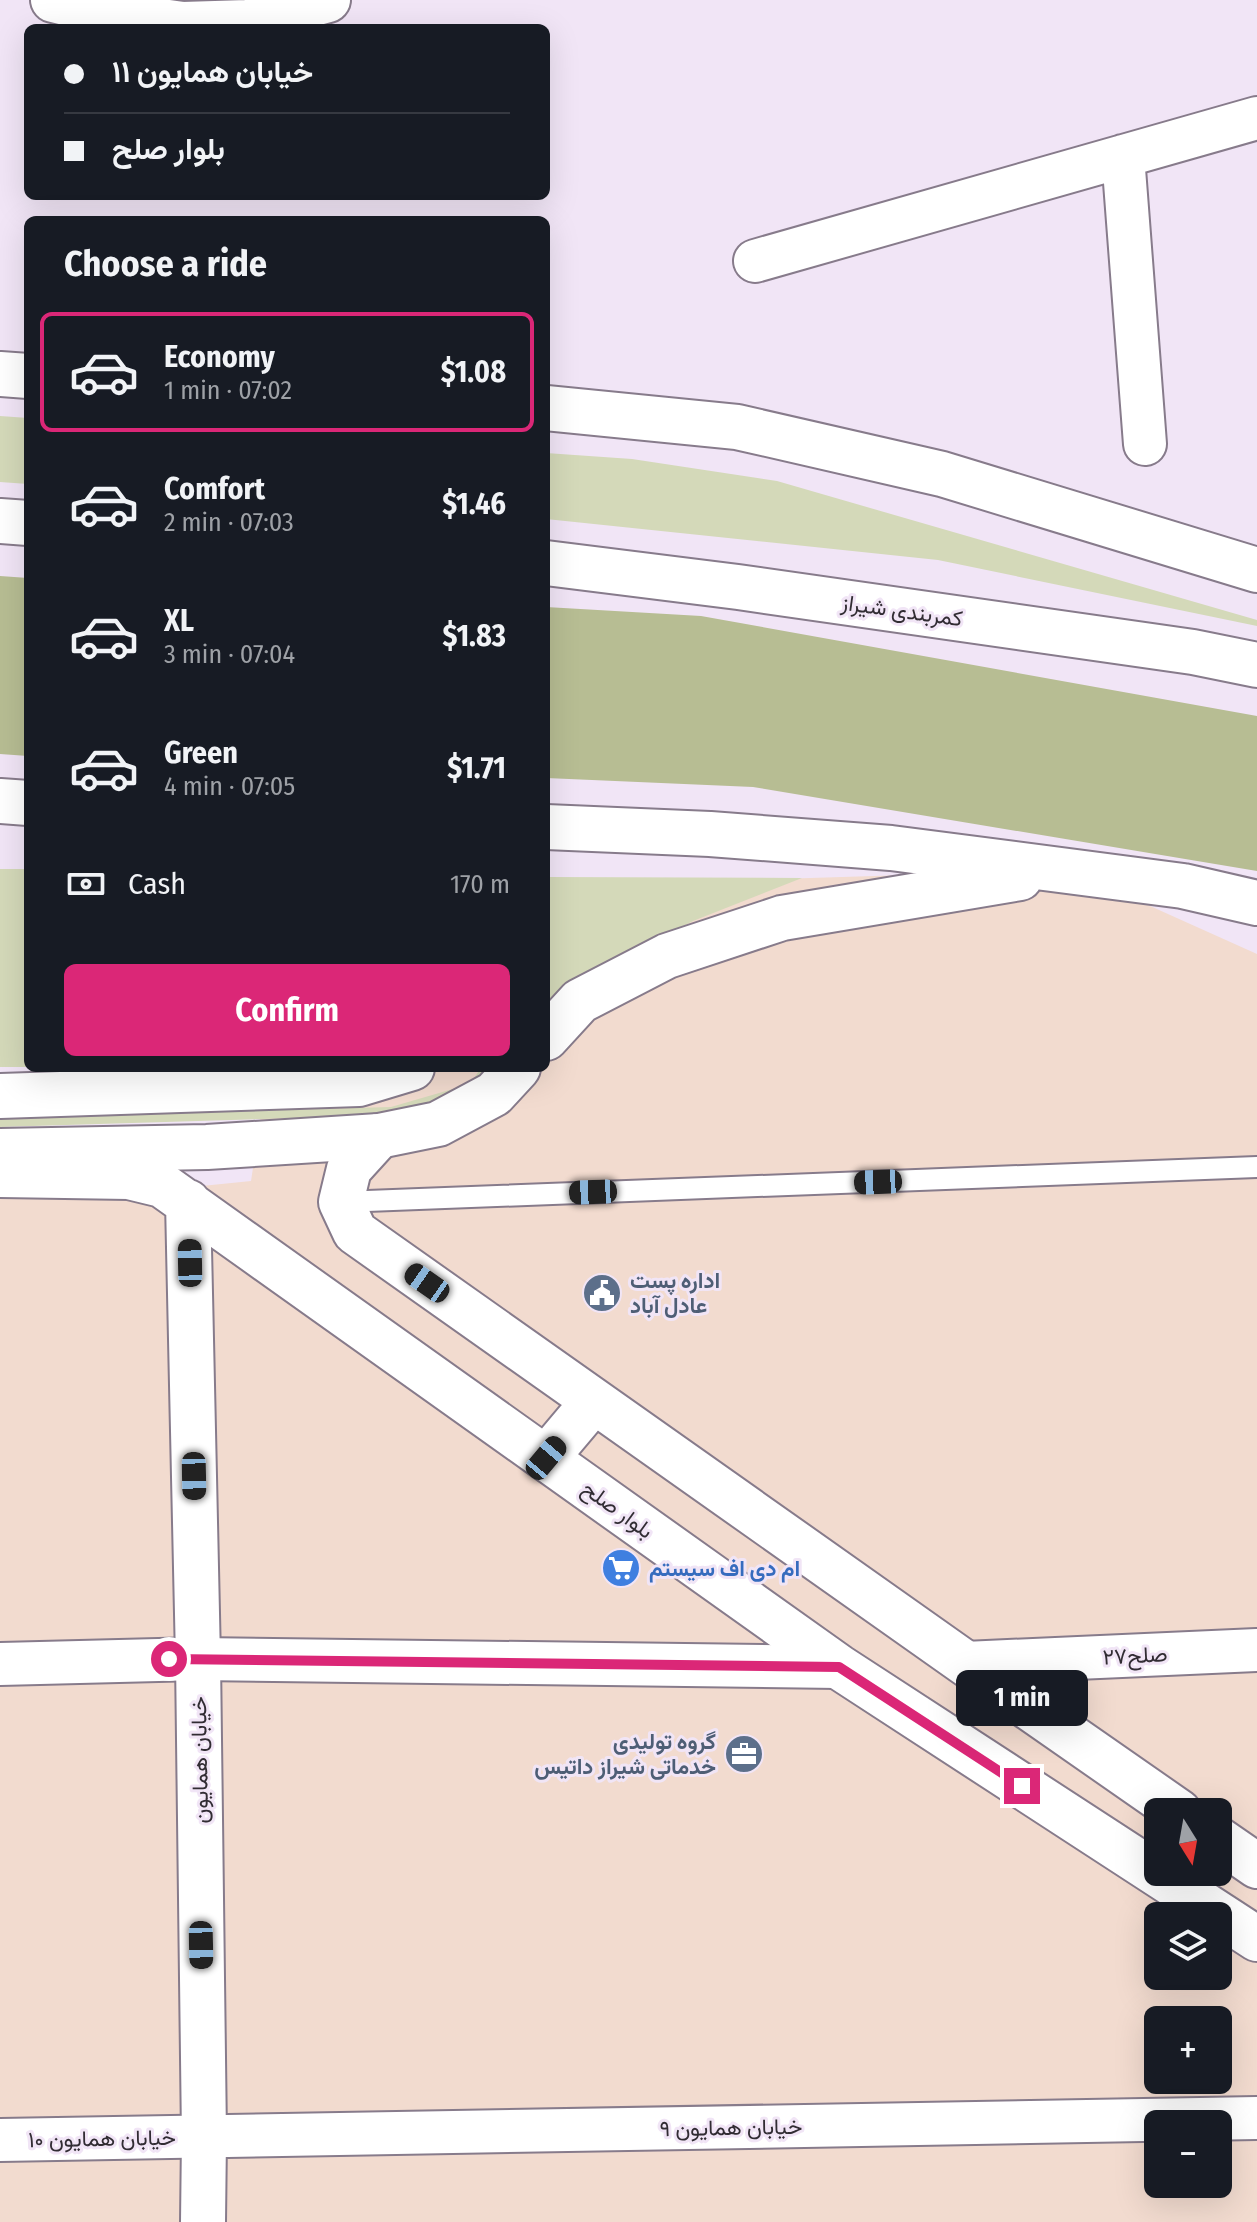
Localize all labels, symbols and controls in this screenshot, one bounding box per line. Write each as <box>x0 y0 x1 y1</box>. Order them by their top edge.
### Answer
text: خیابان همایون ۱۱ <box>112 54 313 90</box>
text: بلوار صلح <box>112 131 225 167</box>
text: Choose a ride <box>64 242 267 286</box>
icon: car <box>68 336 140 408</box>
text: Economy <box>164 339 275 375</box>
text: $1.08 <box>441 354 506 390</box>
text: 1 min · 07:02 <box>164 375 292 406</box>
icon: car <box>68 468 140 540</box>
text: Comfort <box>164 471 265 507</box>
text: $1.46 <box>442 486 506 522</box>
text: 2 min · 07:03 <box>164 507 294 538</box>
street label: کمربندی شیراز <box>838 588 965 632</box>
icon: car <box>68 600 140 672</box>
text: XL <box>164 603 194 639</box>
text: $1.83 <box>443 618 506 654</box>
text: 3 min · 07:04 <box>164 639 295 670</box>
icon: car <box>68 732 140 804</box>
text: Green <box>164 735 238 771</box>
text: $1.71 <box>447 750 506 786</box>
text: 4 min · 07:05 <box>164 771 295 802</box>
icon: cash <box>64 862 108 906</box>
text: Cash <box>128 866 186 902</box>
text: 170 m <box>450 869 510 900</box>
button: Confirm <box>64 964 510 1056</box>
car <box>854 1169 902 1195</box>
car <box>569 1179 617 1205</box>
car <box>178 1239 202 1287</box>
car <box>400 1259 454 1307</box>
place label: اداره پست عادل آباد <box>630 1267 720 1319</box>
public building icon: اداره پست عادل آباد <box>581 1272 623 1314</box>
car <box>521 1432 571 1484</box>
car <box>182 1452 206 1500</box>
street label: بلوار صلح <box>576 1474 659 1545</box>
supermarket icon: ام دی اف سیستم <box>600 1547 642 1589</box>
place label: ام دی اف سیستم <box>649 1555 800 1583</box>
street label: صلح۲۷ <box>1102 1640 1168 1672</box>
route start <box>151 1641 187 1677</box>
callout: 1 min <box>956 1670 1088 1726</box>
text: 1 min <box>994 1682 1050 1713</box>
street label: خیابان همایون <box>185 1696 214 1824</box>
place label: گروه تولیدی خدماتی شیراز داتیس <box>534 1728 716 1780</box>
office icon: گروه تولیدی خدماتی شیراز داتیس <box>723 1733 765 1775</box>
route end <box>1004 1768 1040 1804</box>
north arrow <box>1144 1798 1232 1886</box>
map controls <box>1144 1798 1232 2198</box>
button: layers <box>1144 1902 1232 1990</box>
car <box>189 1921 213 1969</box>
button: + <box>1144 2006 1232 2094</box>
button: − <box>1144 2110 1232 2198</box>
street label: خیابان همایون ۹ <box>659 2113 803 2142</box>
street label: خیابان همایون ۱۰ <box>28 2124 176 2153</box>

